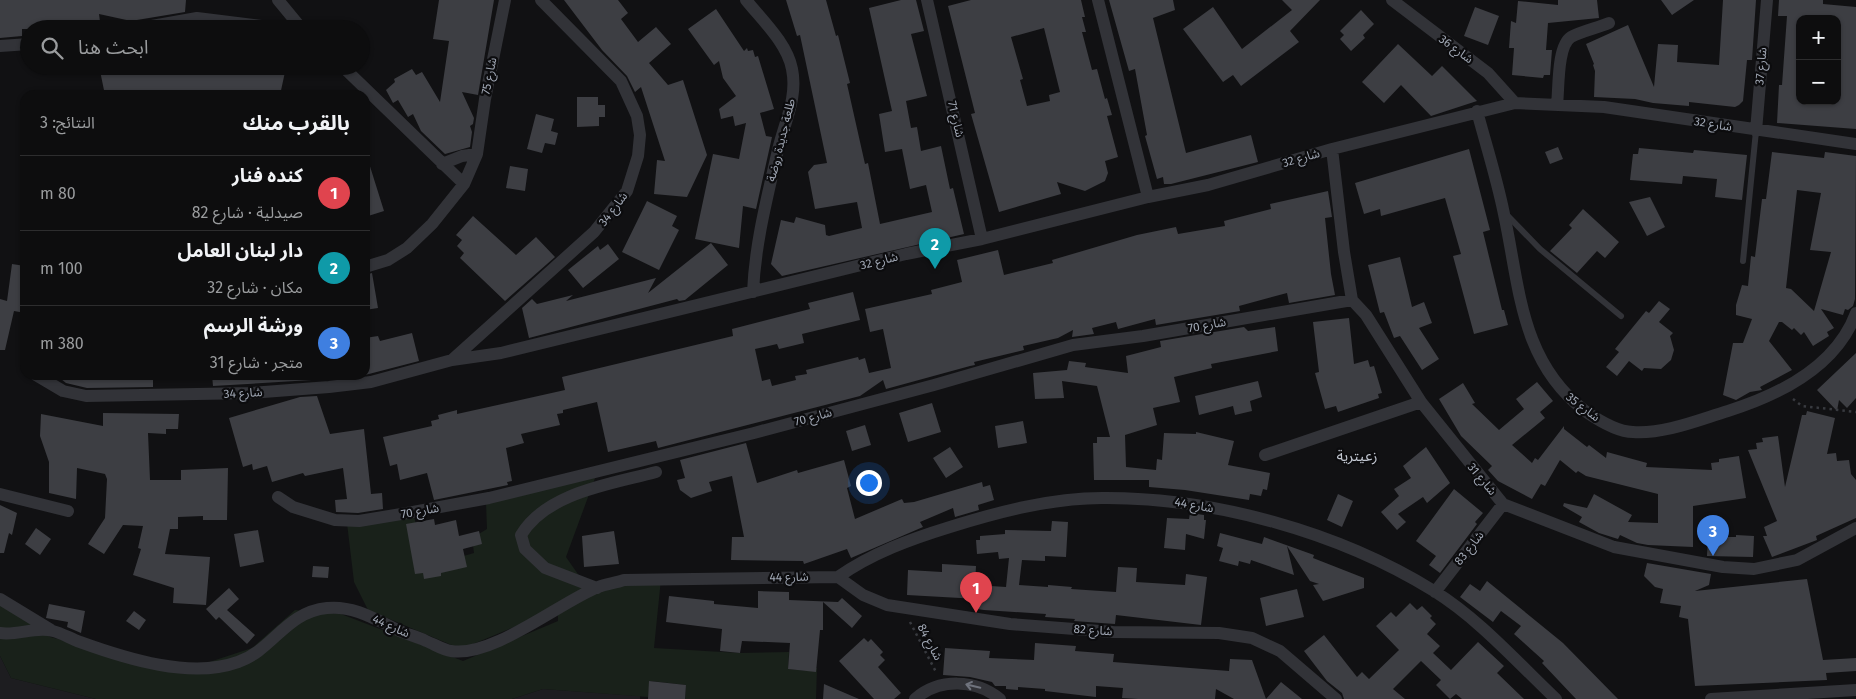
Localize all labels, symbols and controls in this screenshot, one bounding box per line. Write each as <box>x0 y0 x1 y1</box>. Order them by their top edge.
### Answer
map controls <box>1796 15 1841 105</box>
button: + <box>1796 15 1841 60</box>
search box <box>20 20 370 75</box>
street label: شارع 36 <box>1435 32 1476 68</box>
icon: search <box>38 34 66 62</box>
text: ابحث هنا <box>78 36 149 59</box>
street label: شارع 37 <box>1752 47 1772 86</box>
street label: شارع 75 <box>479 56 501 96</box>
button: − <box>1796 60 1841 105</box>
street label: طلعة جديدة روضة <box>764 97 798 183</box>
street label: شارع 71 <box>943 99 967 139</box>
text: بالقرب منك <box>243 110 350 136</box>
text: النتائج: 3 <box>40 113 95 132</box>
street label: شارع 32 <box>1693 114 1733 136</box>
street label: شارع 32 <box>1281 146 1322 172</box>
text: كنده فنار <box>232 164 303 187</box>
text: 80 m <box>40 184 76 203</box>
text: 1 <box>330 184 338 203</box>
street label: شارع 34 <box>596 189 632 230</box>
text: صيدلية · شارع 82 <box>192 203 303 222</box>
pin: 2 <box>919 228 951 269</box>
text: دار لبنان العامل <box>177 239 303 262</box>
street label: شارع 32 <box>859 250 900 274</box>
text: 100 m <box>40 259 83 278</box>
text: 2 <box>330 259 338 278</box>
text: مكان · شارع 32 <box>207 278 303 297</box>
text: ورشة الرسم <box>204 314 303 337</box>
street label: شارع 70 <box>1187 315 1228 337</box>
text: 380 m <box>40 334 84 353</box>
text: 3 <box>330 334 338 353</box>
text: متجر · شارع 31 <box>210 353 303 372</box>
street label: شارع 34 <box>223 385 263 403</box>
street label: شارع 35 <box>1562 390 1603 426</box>
street label: شارع 70 <box>793 405 834 431</box>
district label: زعيترية <box>1336 447 1378 465</box>
street label: شارع 31 <box>1463 460 1499 499</box>
your location <box>856 470 882 496</box>
street label: شارع 44 <box>1173 495 1215 517</box>
street label: شارع 70 <box>400 501 441 523</box>
pin: 3 <box>1697 515 1729 556</box>
street label: شارع 83 <box>1451 528 1488 569</box>
street label: شارع 44 <box>769 570 809 586</box>
pin: 1 <box>960 572 992 613</box>
street label: شارع 44 <box>369 612 412 642</box>
street label: شارع 84 <box>913 621 945 664</box>
street label: شارع 82 <box>1073 622 1113 640</box>
one-way arrow <box>965 681 981 690</box>

